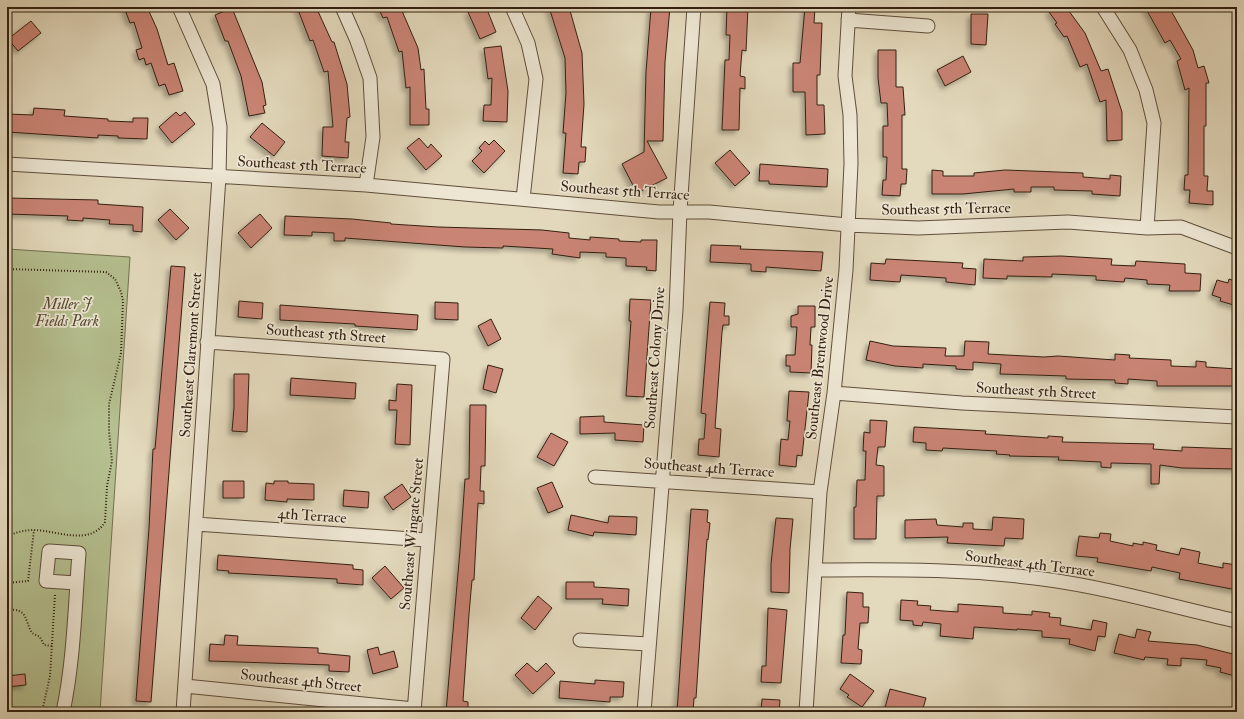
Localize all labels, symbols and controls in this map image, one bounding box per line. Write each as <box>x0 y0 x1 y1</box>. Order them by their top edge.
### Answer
street label: Southeast 5th Terrace <box>237 152 367 178</box>
street label: Southeast 5th Terrace <box>560 177 690 205</box>
street label: Southeast 5th Terrace <box>881 198 1011 220</box>
street label: Southeast Claremont Street <box>176 272 206 438</box>
street label: Southeast Brentwood Drive <box>802 275 838 441</box>
street label: Southeast Colony Drive <box>641 286 669 430</box>
park label: Miller J Fields Park <box>34 295 99 331</box>
street label: Southeast 5th Street <box>265 320 387 348</box>
street label: Southeast 5th Street <box>975 378 1097 404</box>
street label: Southeast 4th Terrace <box>643 454 775 482</box>
street label: Southeast Wingate Street <box>396 457 428 611</box>
street label: 4th Terrace <box>277 504 347 528</box>
street label: Southeast 4th Terrace <box>964 547 1096 581</box>
street label: Southeast 4th Street <box>239 665 363 697</box>

